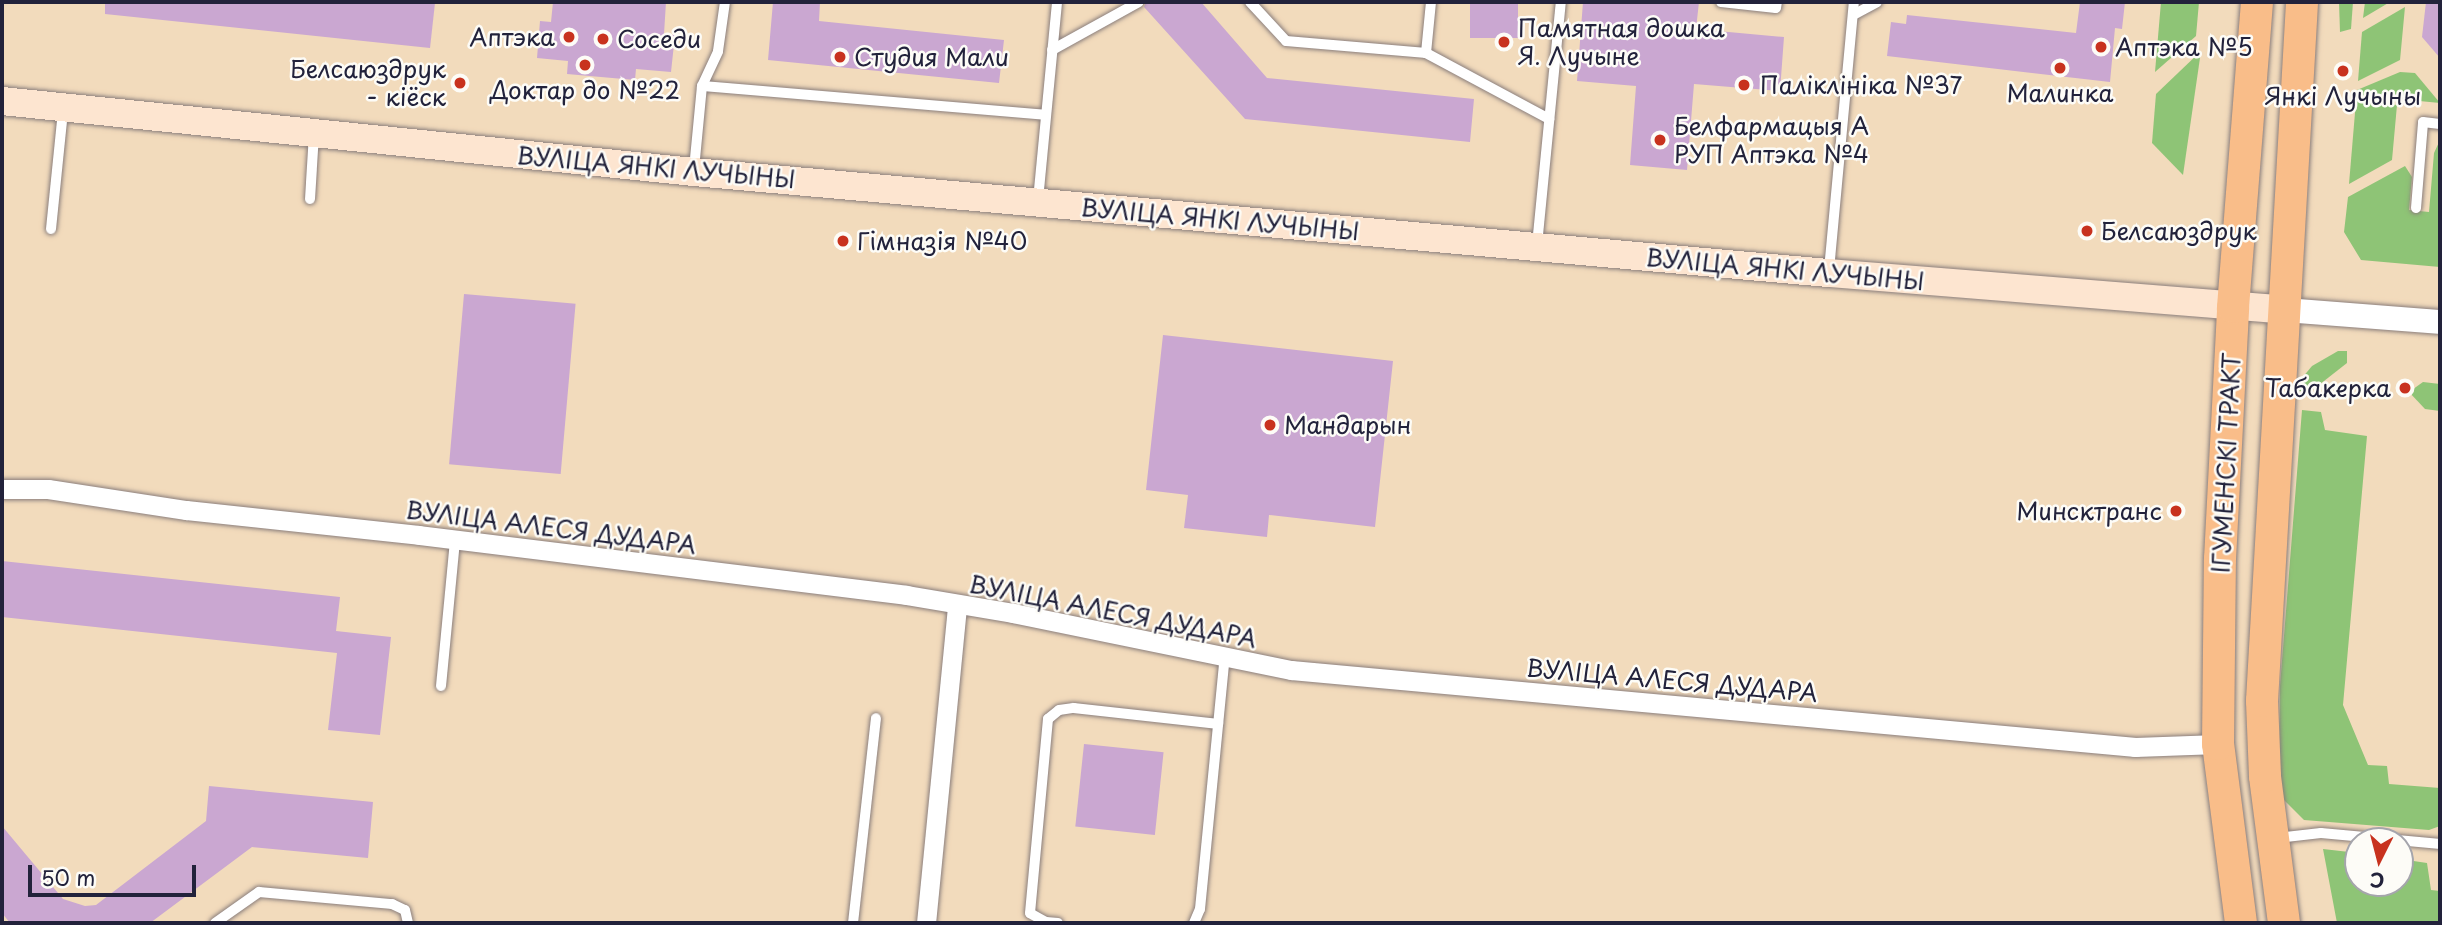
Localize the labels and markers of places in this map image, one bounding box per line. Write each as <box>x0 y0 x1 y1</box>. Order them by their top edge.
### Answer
place label: Памятная дошка Я. Лучыне <box>1518 14 1726 70</box>
place label: Аптэка <box>469 23 555 51</box>
place label: Соседи <box>617 25 701 53</box>
marker: Аптэка <box>561 29 577 45</box>
marker: Соседи <box>595 31 611 47</box>
place label: Аптэка №5 <box>2115 33 2254 61</box>
marker: Памятная дошка Я. Лучыне <box>1496 34 1512 50</box>
marker: Аптэка №5 <box>2093 39 2109 55</box>
place label: Студия Мали <box>854 43 1011 71</box>
marker: Студия Мали <box>832 49 848 65</box>
place label: Белсаюздрук - кіёск <box>290 55 446 111</box>
marker: Доктар до №22 <box>577 57 593 73</box>
marker: Малинка <box>2052 60 2068 76</box>
marker: Янкі Лучыны <box>2335 63 2351 79</box>
place label: Паліклініка №37 <box>1760 71 1962 99</box>
marker: Белсаюздрук - кіёск <box>452 75 468 91</box>
marker: Паліклініка №37 <box>1734 75 1754 95</box>
place label: Доктар до №22 <box>489 76 681 104</box>
place label: Малинка <box>2007 79 2113 107</box>
place label: Янкі Лучыны <box>2265 82 2421 110</box>
place label: Белфармацыя А РУП Аптэка №4 <box>1674 112 1870 168</box>
marker: Белфармацыя А РУП Аптэка №4 <box>1652 132 1668 148</box>
place label: Белсаюздрук <box>2101 217 2257 245</box>
marker: Белсаюздрук <box>2079 223 2095 239</box>
place label: Гімназія №40 <box>857 227 1027 255</box>
marker: Гімназія №40 <box>835 233 851 249</box>
place label: Табакерка <box>2265 374 2391 402</box>
marker: Табакерка <box>2397 380 2413 396</box>
place label: Мандарын <box>1284 411 1411 439</box>
marker: Мандарын <box>1262 417 1278 433</box>
place label: Минсктранс <box>2016 497 2162 525</box>
marker: Минсктранс <box>2168 503 2184 519</box>

